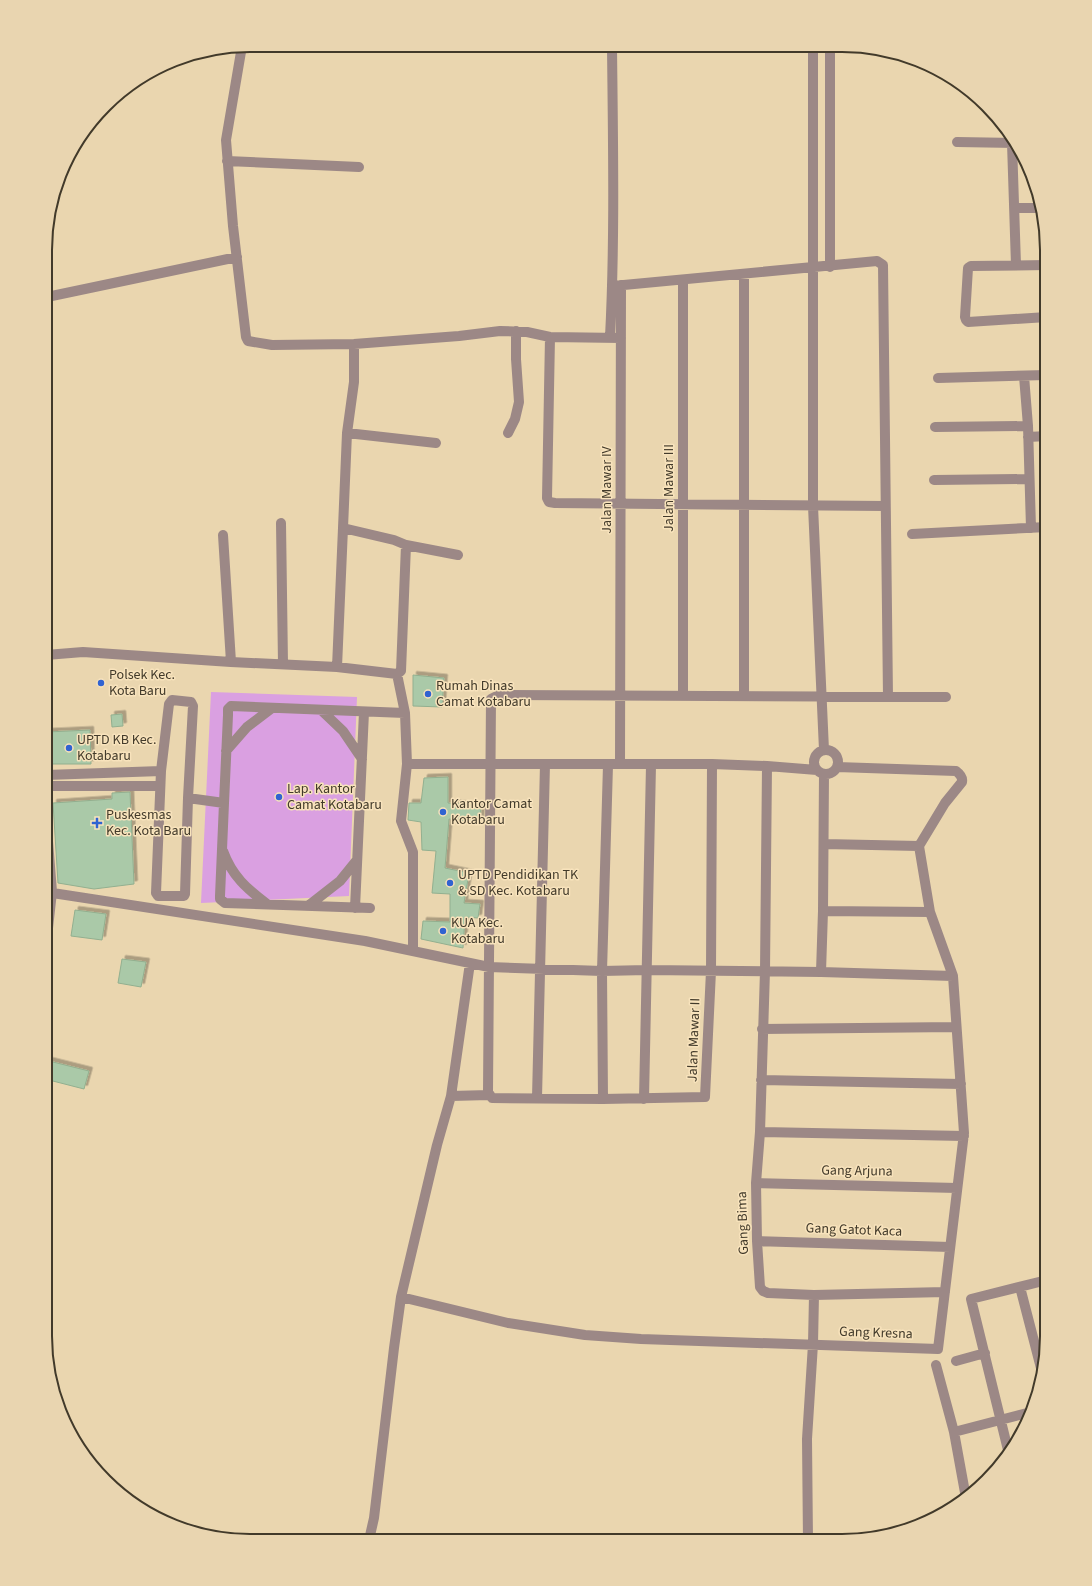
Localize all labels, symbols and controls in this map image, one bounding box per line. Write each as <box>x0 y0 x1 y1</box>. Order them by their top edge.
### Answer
street label: Jalan Mawar III <box>659 444 679 532</box>
street label: Jalan Mawar IV <box>597 445 617 534</box>
place label: Polsek Kec. Kota Baru <box>109 665 175 701</box>
place label: Rumah Dinas Camat Kotabaru <box>436 676 531 712</box>
marker: Polsek Kec. Kota Baru <box>96 678 106 688</box>
marker: Rumah Dinas Camat Kotabaru <box>423 689 433 699</box>
place label: UPTD KB Kec. Kotabaru <box>77 730 157 766</box>
marker: UPTD KB Kec. Kotabaru <box>64 743 74 753</box>
place label: Lap. Kantor Camat Kotabaru <box>287 779 382 815</box>
marker: Lap. Kantor Camat Kotabaru <box>274 792 284 802</box>
place label: Kantor Camat Kotabaru <box>451 794 532 830</box>
place label: Puskesmas Kec. Kota Baru <box>106 805 191 841</box>
marker: Kantor Camat Kotabaru <box>438 807 448 817</box>
marker: Puskesmas Kec. Kota Baru <box>91 817 103 829</box>
place label: UPTD Pendidikan TK & SD Kec. Kotabaru <box>458 865 579 901</box>
marker: UPTD Pendidikan TK & SD Kec. Kotabaru <box>445 878 455 888</box>
place label: KUA Kec. Kotabaru <box>451 913 505 949</box>
marker: KUA Kec. Kotabaru <box>438 926 448 936</box>
street label: Jalan Mawar II <box>683 998 705 1082</box>
street label: Gang Arjuna <box>821 1160 893 1182</box>
street label: Gang Bima <box>732 1191 754 1255</box>
street label: Gang Gatot Kaca <box>805 1218 903 1242</box>
street label: Gang Kresna <box>839 1322 913 1344</box>

